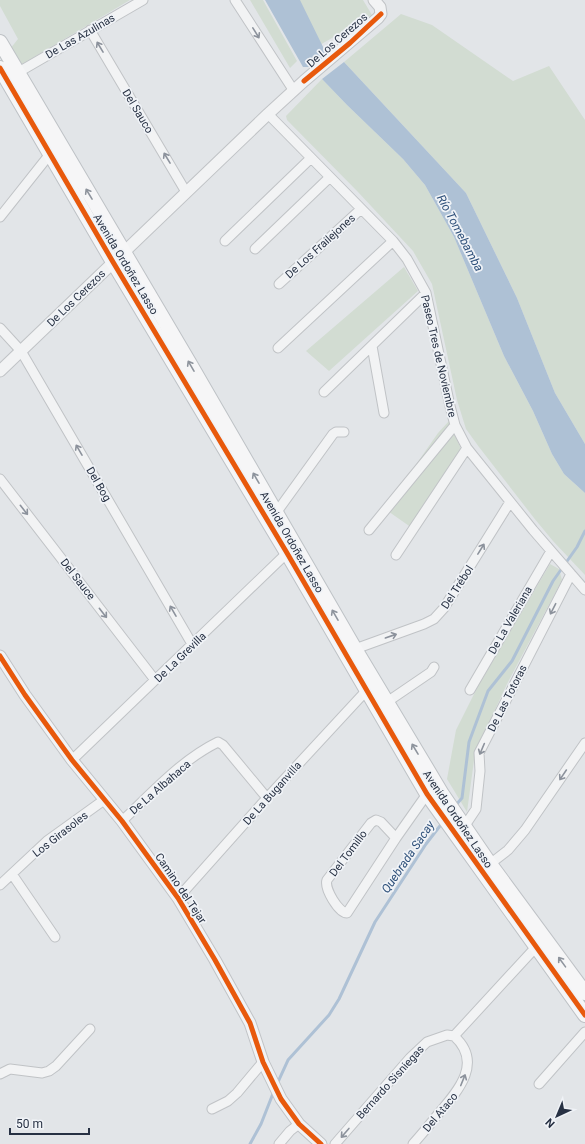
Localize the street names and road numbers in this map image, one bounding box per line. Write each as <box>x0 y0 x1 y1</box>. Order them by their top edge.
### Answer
street label: De Los Cerezos <box>304 10 371 70</box>
street label: De Las Azulinas <box>43 11 118 62</box>
street label: Del Sauco <box>119 87 156 136</box>
street label: De Los Frailejones <box>283 211 358 281</box>
street label: Avenida Ordoñez Lasso <box>90 212 161 317</box>
street label: De Los Cerezos <box>44 267 108 329</box>
street label: Paseo Tres de Noviembre <box>418 294 459 419</box>
street label: Del Bog <box>83 465 114 504</box>
street label: Avenida Ordoñez Lasso <box>257 489 326 595</box>
street label: Del Sauce <box>58 556 98 603</box>
street label: Del Trébol <box>439 563 476 611</box>
street label: De La Valeriana <box>486 584 535 656</box>
street label: De La Grevilla <box>152 630 209 685</box>
street label: De Las Totoras <box>485 662 530 734</box>
street label: De La Albahaca <box>127 757 193 817</box>
street label: De La Buganvilla <box>240 759 304 828</box>
street label: Avenida Ordoñez Lasso <box>420 768 495 871</box>
street label: Los Girasoles <box>30 809 91 860</box>
street label: Del Tomillo <box>327 828 370 879</box>
street label: Camino del Tejar <box>152 851 209 926</box>
street label: Bernardo Sisniegas <box>354 1043 427 1122</box>
street label: Del Ataco <box>420 1090 461 1135</box>

